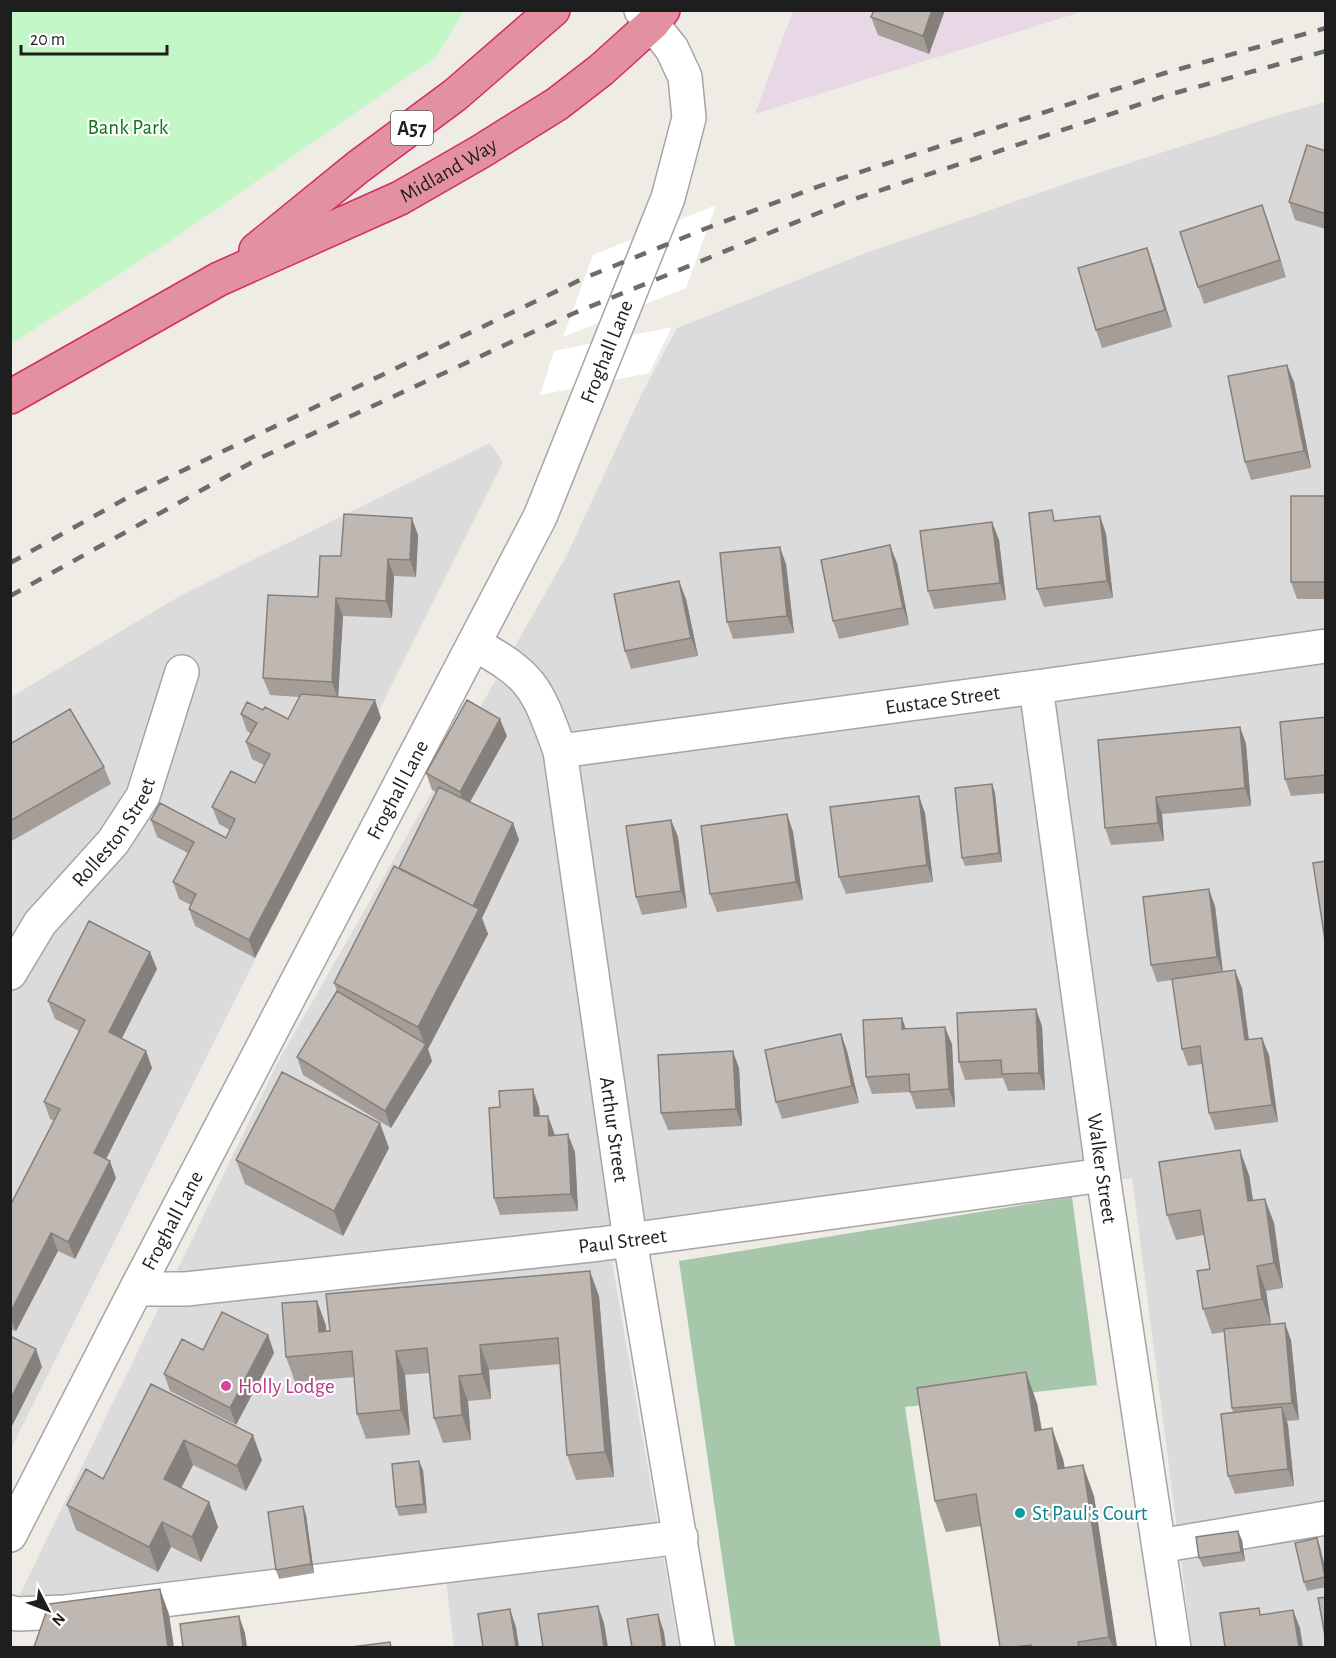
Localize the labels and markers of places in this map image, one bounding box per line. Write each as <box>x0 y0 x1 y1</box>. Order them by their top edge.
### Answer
place label: Holly Lodge <box>238 1376 335 1397</box>
marker: Holly Lodge <box>219 1379 233 1393</box>
place label: St Paul's Court <box>1032 1503 1148 1524</box>
marker: St Paul's Court <box>1013 1506 1027 1520</box>

